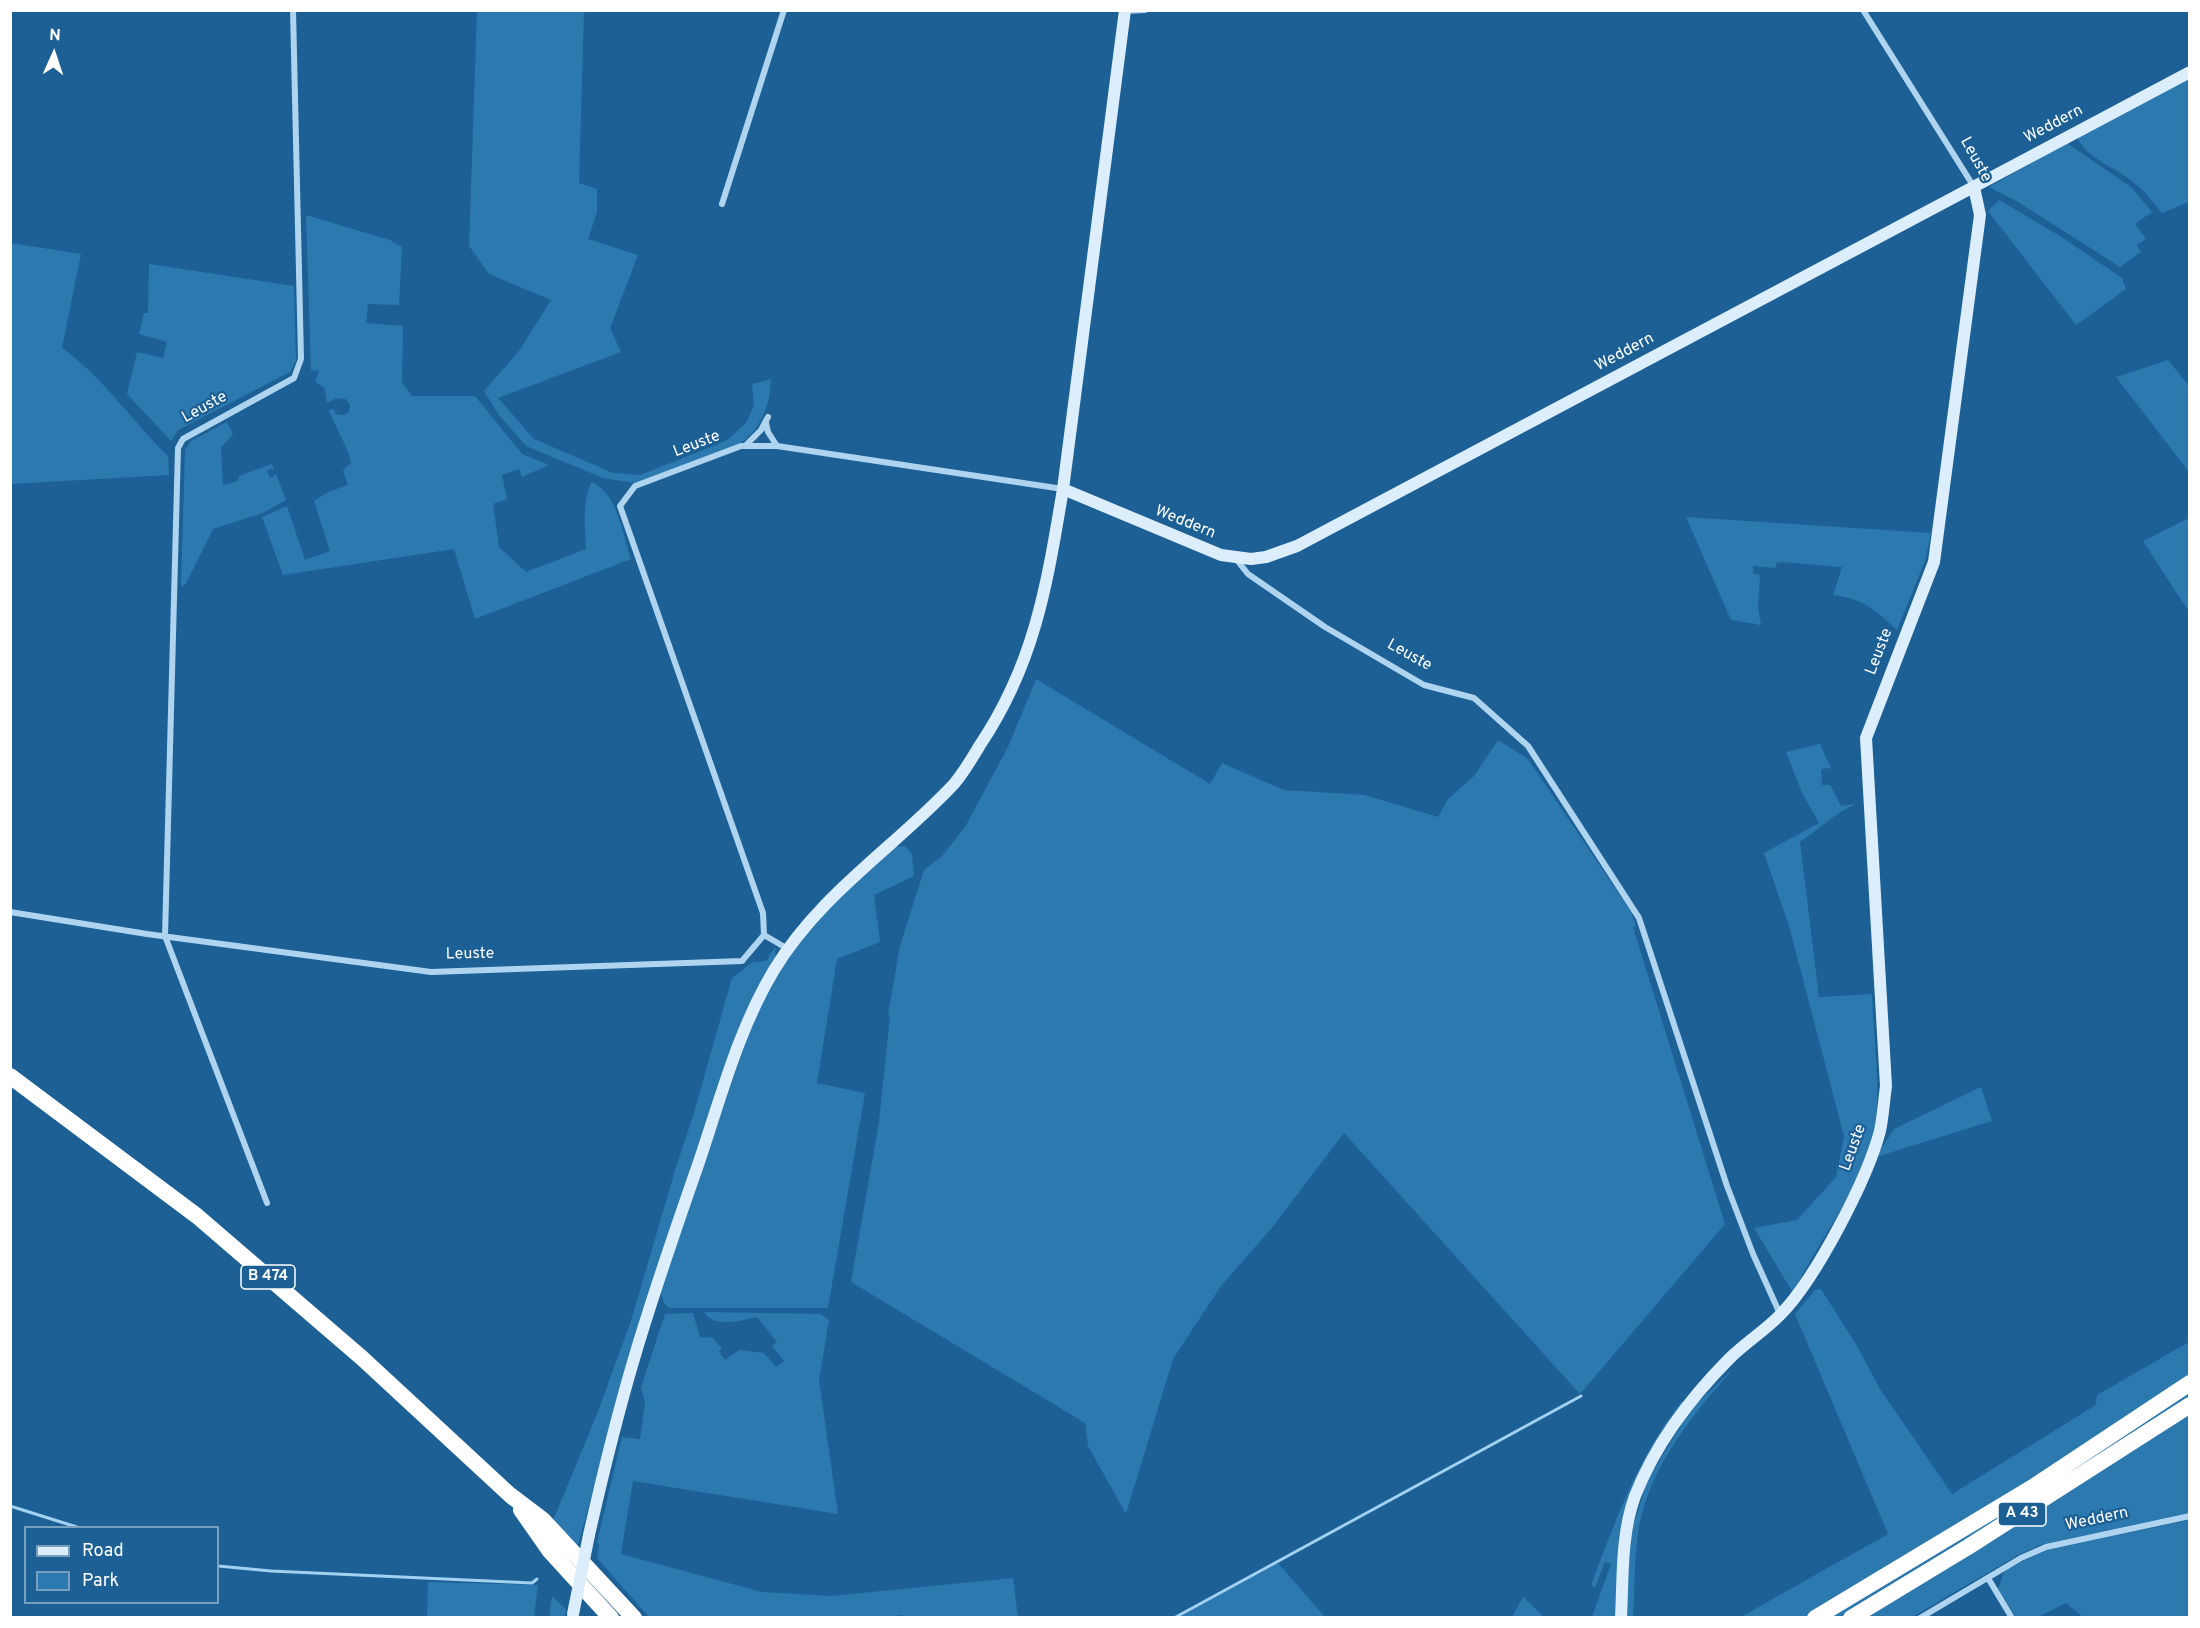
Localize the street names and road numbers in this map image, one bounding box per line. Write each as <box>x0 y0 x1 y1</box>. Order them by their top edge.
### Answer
street label: Weddern <box>2021 102 2087 148</box>
street label: Leuste <box>1955 134 1995 186</box>
street label: Weddern <box>1592 330 1658 376</box>
street label: Leuste <box>179 388 231 428</box>
street label: Leuste <box>671 427 723 463</box>
street label: Weddern <box>1152 502 1218 544</box>
street label: Leuste <box>1862 626 1898 678</box>
street label: Leuste <box>1383 636 1435 676</box>
street label: Leuste <box>446 945 494 965</box>
street label: Leuste <box>1837 1122 1871 1174</box>
road number: B 474 <box>241 1265 295 1289</box>
road number: A 43 <box>1998 1502 2046 1526</box>
street label: Weddern <box>2064 1504 2130 1536</box>

